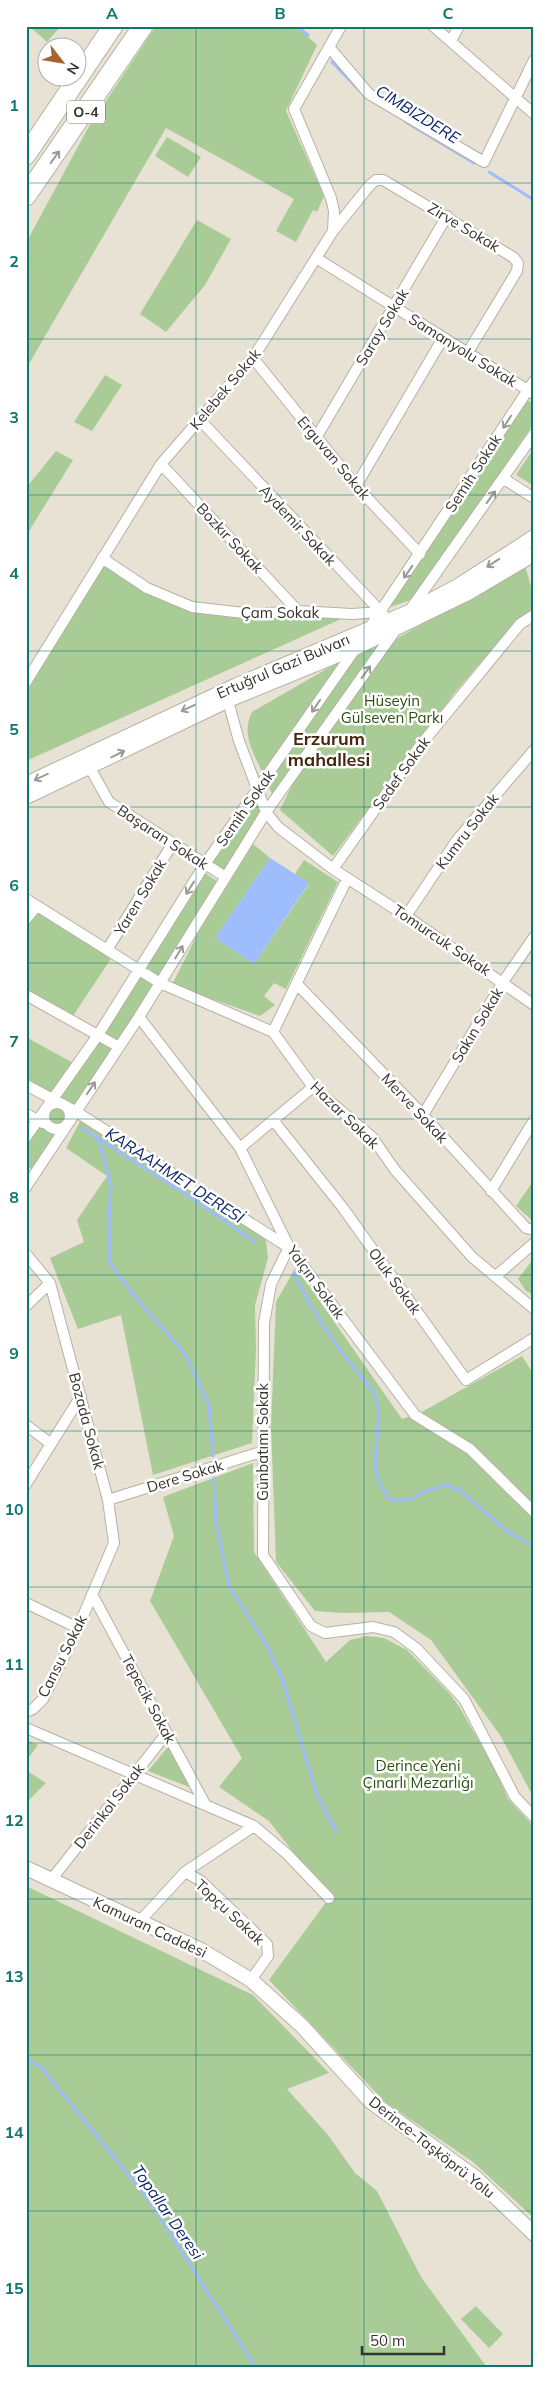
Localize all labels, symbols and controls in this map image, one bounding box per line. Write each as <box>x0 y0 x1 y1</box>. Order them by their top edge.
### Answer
text: A <box>106 3 118 23</box>
text: B <box>274 3 286 23</box>
text: C <box>443 3 454 23</box>
north arrow <box>38 38 88 88</box>
text: N <box>63 60 84 78</box>
water label: CIMBIZDERE <box>372 80 464 148</box>
text: 1 <box>9 95 19 115</box>
road number: O-4 <box>67 100 105 124</box>
one-way arrow <box>50 150 60 164</box>
street label: Zirve Sokak <box>425 198 504 256</box>
text: 2 <box>9 251 19 271</box>
street label: Saray Sokak <box>352 285 413 369</box>
street label: Samanyolu Sokak <box>405 309 521 391</box>
street label: Kelebek Sokak <box>185 344 265 434</box>
text: 3 <box>9 407 19 427</box>
street label: Erguvan Sokak <box>293 412 375 504</box>
one-way arrow <box>502 414 512 428</box>
street label: Semih Sokak <box>441 430 505 516</box>
street label: Aydemir Sokak <box>256 480 341 570</box>
one-way arrow <box>486 491 496 505</box>
street label: Bozkır Sokak <box>193 499 268 577</box>
one-way arrow <box>486 558 500 569</box>
text: 4 <box>9 563 19 583</box>
one-way arrow <box>403 565 413 579</box>
street label: Çam Sokak <box>241 603 319 622</box>
street label: Ertuğrul Gazi Bulvarı <box>214 629 352 703</box>
one-way arrow <box>360 666 371 679</box>
park label: Hüseyin Gülseven Parkı <box>341 691 443 727</box>
one-way arrow <box>311 699 321 713</box>
one-way arrow <box>181 703 196 713</box>
text: 5 <box>9 719 19 739</box>
district label: Erzurum mahallesi <box>288 727 370 771</box>
street label: Sedef Sokak <box>368 732 434 813</box>
one-way arrow <box>110 749 125 759</box>
street label: Semih Sokak <box>212 766 279 850</box>
one-way arrow <box>34 772 49 782</box>
street label: Kumru Sokak <box>431 789 503 873</box>
street label: Başaran Sokak <box>114 800 212 874</box>
street label: Yaren Sokak <box>109 855 170 939</box>
text: 6 <box>9 875 19 895</box>
one-way arrow <box>185 881 195 895</box>
street label: Tomurcuk Sokak <box>390 900 495 980</box>
one-way arrow <box>175 945 185 959</box>
street label: Sakın Sokak <box>447 984 507 1066</box>
text: 7 <box>9 1031 19 1051</box>
street label: Merve Sokak <box>378 1069 453 1147</box>
street label: Hazar Sokak <box>306 1077 384 1153</box>
one-way arrow <box>86 1081 96 1095</box>
water label: KARAAHMET DERESİ <box>102 1123 249 1228</box>
text: 8 <box>9 1187 19 1207</box>
street label: Yalçın Sokak <box>282 1241 349 1323</box>
street label: Oluk Sokak <box>364 1244 426 1318</box>
text: 9 <box>9 1343 19 1363</box>
street label: Bozada Sokak <box>65 1370 109 1472</box>
street label: Günbatımı Sokak <box>253 1383 272 1501</box>
street label: Dere Sokak <box>144 1455 226 1497</box>
text: 10 <box>4 1499 24 1519</box>
street label: Cansu Sokak <box>33 1611 91 1700</box>
street label: Tepecik Sokak <box>118 1651 181 1747</box>
text: 11 <box>4 1654 24 1674</box>
park label: Derince Yeni Çınarlı Mezarlığı <box>362 1756 474 1792</box>
street label: Derinkol Sokak <box>70 1759 148 1852</box>
text: 12 <box>4 1810 24 1830</box>
street label: Topçu Sokak <box>191 1875 269 1949</box>
street label: Kamuran Caddesi <box>90 1892 210 1962</box>
text: 13 <box>4 1966 24 1986</box>
street label: Derince-Taşköprü Yolu <box>365 2092 499 2202</box>
text: 14 <box>4 2122 24 2142</box>
water label: Topallar Deresi <box>128 2161 208 2263</box>
text: 15 <box>4 2278 24 2298</box>
scale bar <box>362 2324 445 2356</box>
text: 50 m <box>370 2331 405 2350</box>

